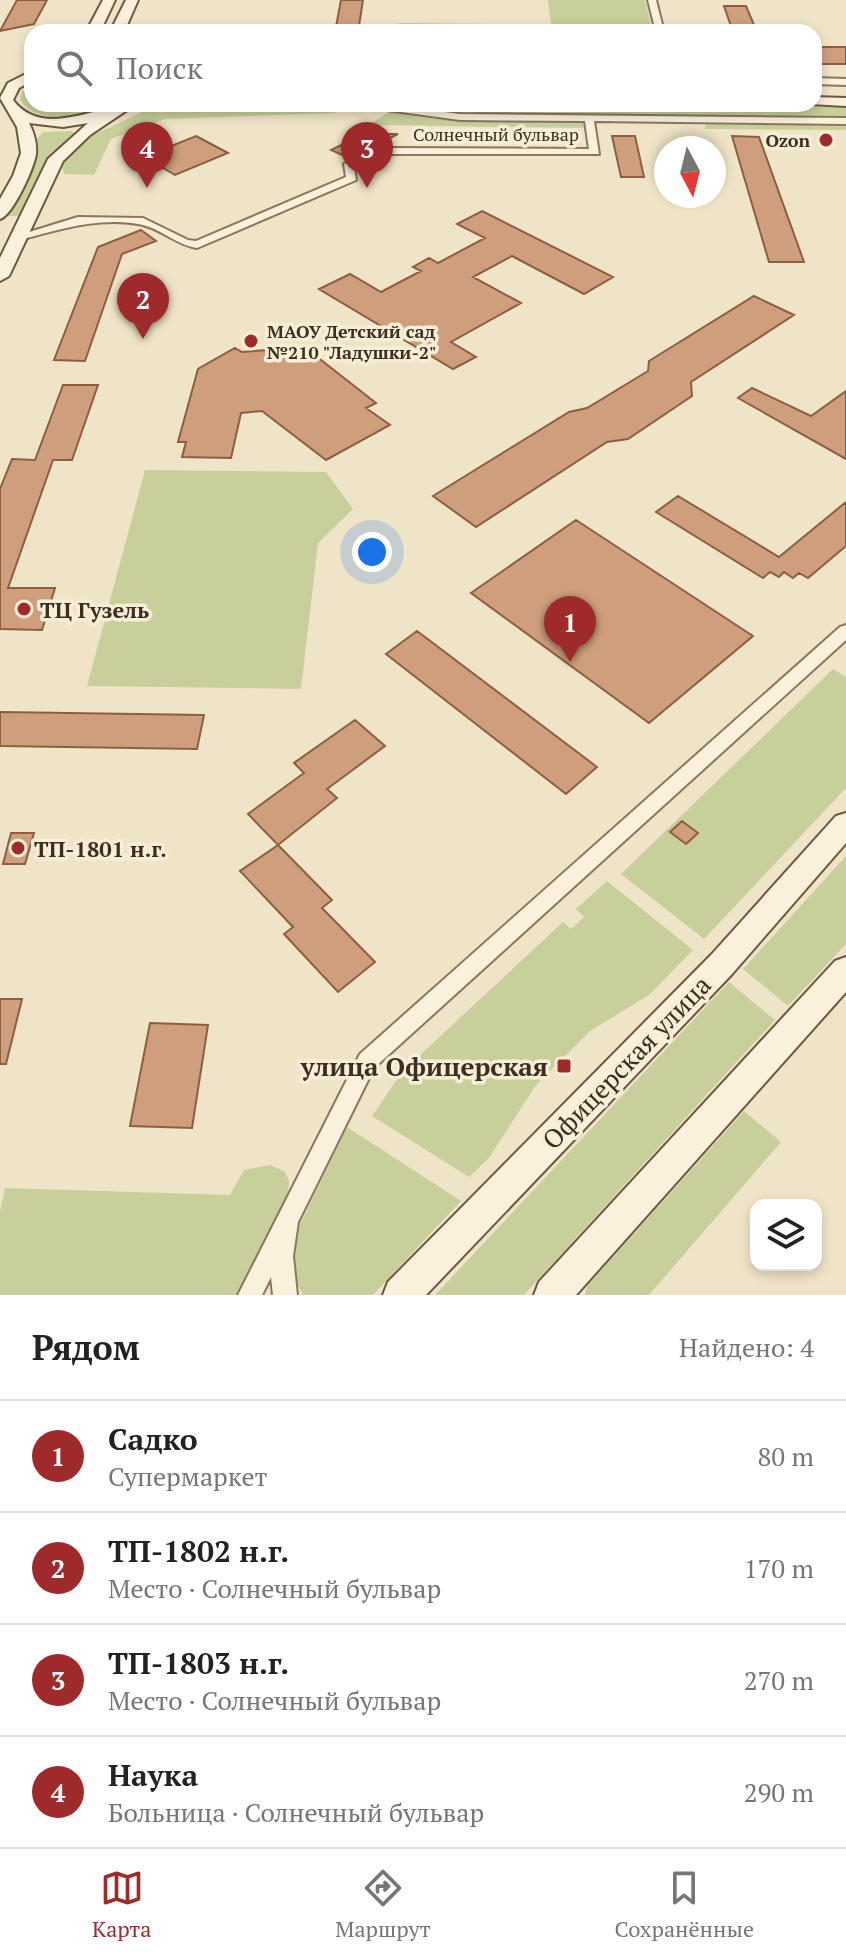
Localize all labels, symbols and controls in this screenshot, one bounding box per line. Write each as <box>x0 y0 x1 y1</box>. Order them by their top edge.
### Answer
search box <box>24 24 822 112</box>
icon: search <box>52 46 96 90</box>
text: Поиск <box>116 48 203 88</box>
pin: 4 <box>121 122 173 188</box>
pin: 3 <box>341 122 393 188</box>
street label: Солнечный бульвар <box>413 122 579 146</box>
place label: Ozon <box>765 128 810 152</box>
marker: Ozon <box>817 131 835 149</box>
north arrow <box>654 136 726 208</box>
pin: 2 <box>117 273 169 339</box>
place label: МАОУ Детский сад №210 "Ладушки-2" <box>267 319 437 364</box>
marker: МАОУ Детский сад №210 "Ладушки-2" <box>242 332 260 350</box>
your location <box>352 532 392 572</box>
place label: ТЦ Гузель <box>40 595 149 624</box>
pin: 1 <box>544 596 596 662</box>
marker: ТЦ Гузель <box>15 600 33 618</box>
place label: ТП-1801 н.г. <box>34 834 167 863</box>
marker: ТП-1801 н.г. <box>9 839 27 857</box>
street label: Офицерская улица <box>534 968 718 1156</box>
place label: улица Офицерская <box>300 1049 548 1083</box>
marker: улица Офицерская <box>555 1057 573 1075</box>
map controls <box>750 1199 822 1271</box>
button: layers <box>750 1199 822 1271</box>
text: Рядом <box>32 1325 140 1370</box>
text: Найдено: 4 <box>679 1330 814 1364</box>
text: Садко <box>108 1419 198 1459</box>
text: 1 <box>51 1439 65 1473</box>
text: 80 m <box>758 1439 814 1473</box>
text: Супермаркет <box>108 1459 267 1493</box>
text: ТП-1802 н.г. <box>108 1531 289 1571</box>
text: 2 <box>51 1551 65 1585</box>
text: 170 m <box>744 1551 814 1585</box>
text: Место · Солнечный бульвар <box>108 1571 441 1605</box>
text: ТП-1803 н.г. <box>108 1643 289 1683</box>
text: 3 <box>51 1663 65 1697</box>
text: 270 m <box>744 1663 814 1697</box>
text: Место · Солнечный бульвар <box>108 1683 441 1717</box>
text: Наука <box>108 1755 198 1795</box>
text: 4 <box>51 1775 65 1809</box>
text: 290 m <box>744 1775 814 1809</box>
text: Больница · Солнечный бульвар <box>108 1795 484 1829</box>
tab: Карта <box>92 1866 151 1943</box>
tab: Маршрут <box>335 1866 431 1943</box>
tab: Сохранённые <box>615 1866 754 1943</box>

